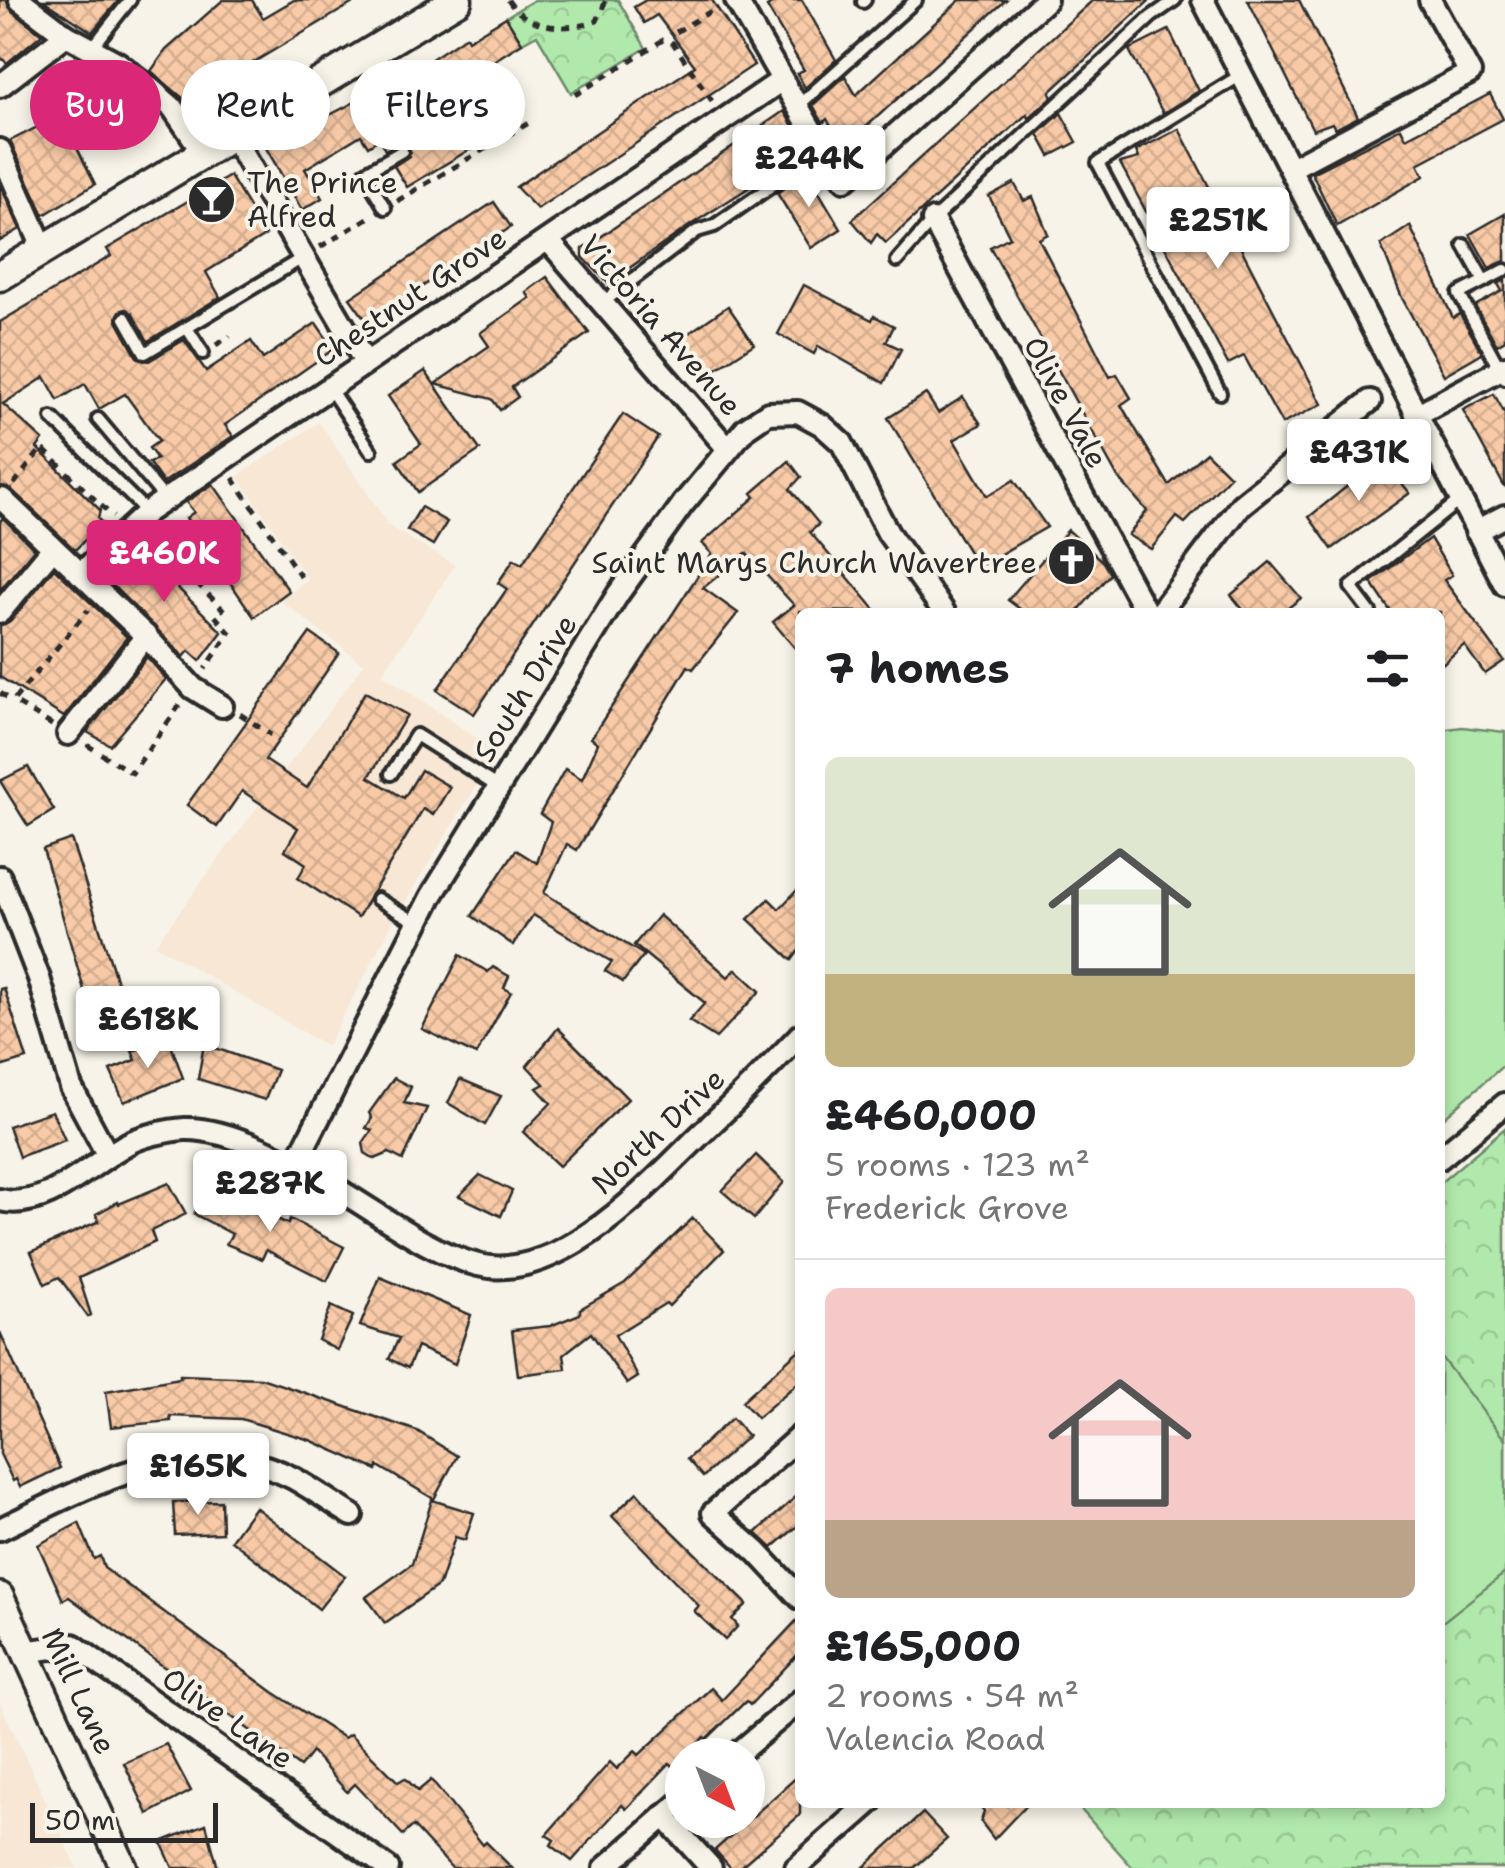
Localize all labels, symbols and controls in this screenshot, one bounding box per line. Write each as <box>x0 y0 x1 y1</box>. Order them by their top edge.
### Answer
chip: Buy <box>30 60 161 150</box>
chip: Rent <box>181 60 330 150</box>
chip: Filters <box>350 60 525 150</box>
pin: £244K <box>739 125 879 210</box>
text: £244K <box>754 136 864 179</box>
place label: The Prince Alfred <box>247 162 398 237</box>
bar icon: The Prince Alfred <box>186 173 238 225</box>
pin: £251K <box>1148 187 1288 272</box>
text: £251K <box>1169 198 1267 241</box>
street label: Chestnut Grove <box>306 217 514 377</box>
street label: Victoria Avenue <box>571 225 751 425</box>
street label: Olive Vale <box>1014 329 1118 475</box>
pin: £431K <box>1289 419 1429 504</box>
text: £431K <box>1309 430 1409 473</box>
pin: £460K <box>94 520 234 605</box>
text: £460K <box>109 531 219 574</box>
church icon: Saint Marys Church Wavertree <box>1046 536 1098 588</box>
place label: Saint Marys Church Wavertree <box>592 542 1037 583</box>
street label: South Drive <box>463 606 587 770</box>
text: 7 homes <box>825 640 1010 696</box>
icon: filters <box>1360 641 1415 696</box>
icon: home <box>1030 822 1210 1002</box>
pin: £618K <box>78 986 218 1071</box>
text: £618K <box>98 997 198 1040</box>
street label: North Drive <box>582 1058 734 1204</box>
text: £460,000 <box>825 1087 1037 1143</box>
text: 5 rooms · 123 m² <box>825 1143 1090 1186</box>
pin: £287K <box>200 1150 340 1235</box>
text: £287K <box>215 1161 325 1204</box>
text: Frederick Grove <box>825 1186 1069 1229</box>
icon: home <box>1030 1353 1210 1533</box>
pin: £165K <box>128 1433 268 1518</box>
text: £165K <box>149 1444 247 1487</box>
text: £165,000 <box>825 1618 1022 1674</box>
street label: Mill Lane <box>32 1621 126 1761</box>
street label: Olive Lane <box>154 1658 302 1778</box>
text: 2 rooms · 54 m² <box>825 1674 1079 1717</box>
text: Valencia Road <box>825 1717 1045 1760</box>
north arrow <box>665 1738 765 1838</box>
map controls <box>665 1738 765 1838</box>
scale bar <box>30 1798 218 1842</box>
text: 50 m <box>45 1801 115 1839</box>

